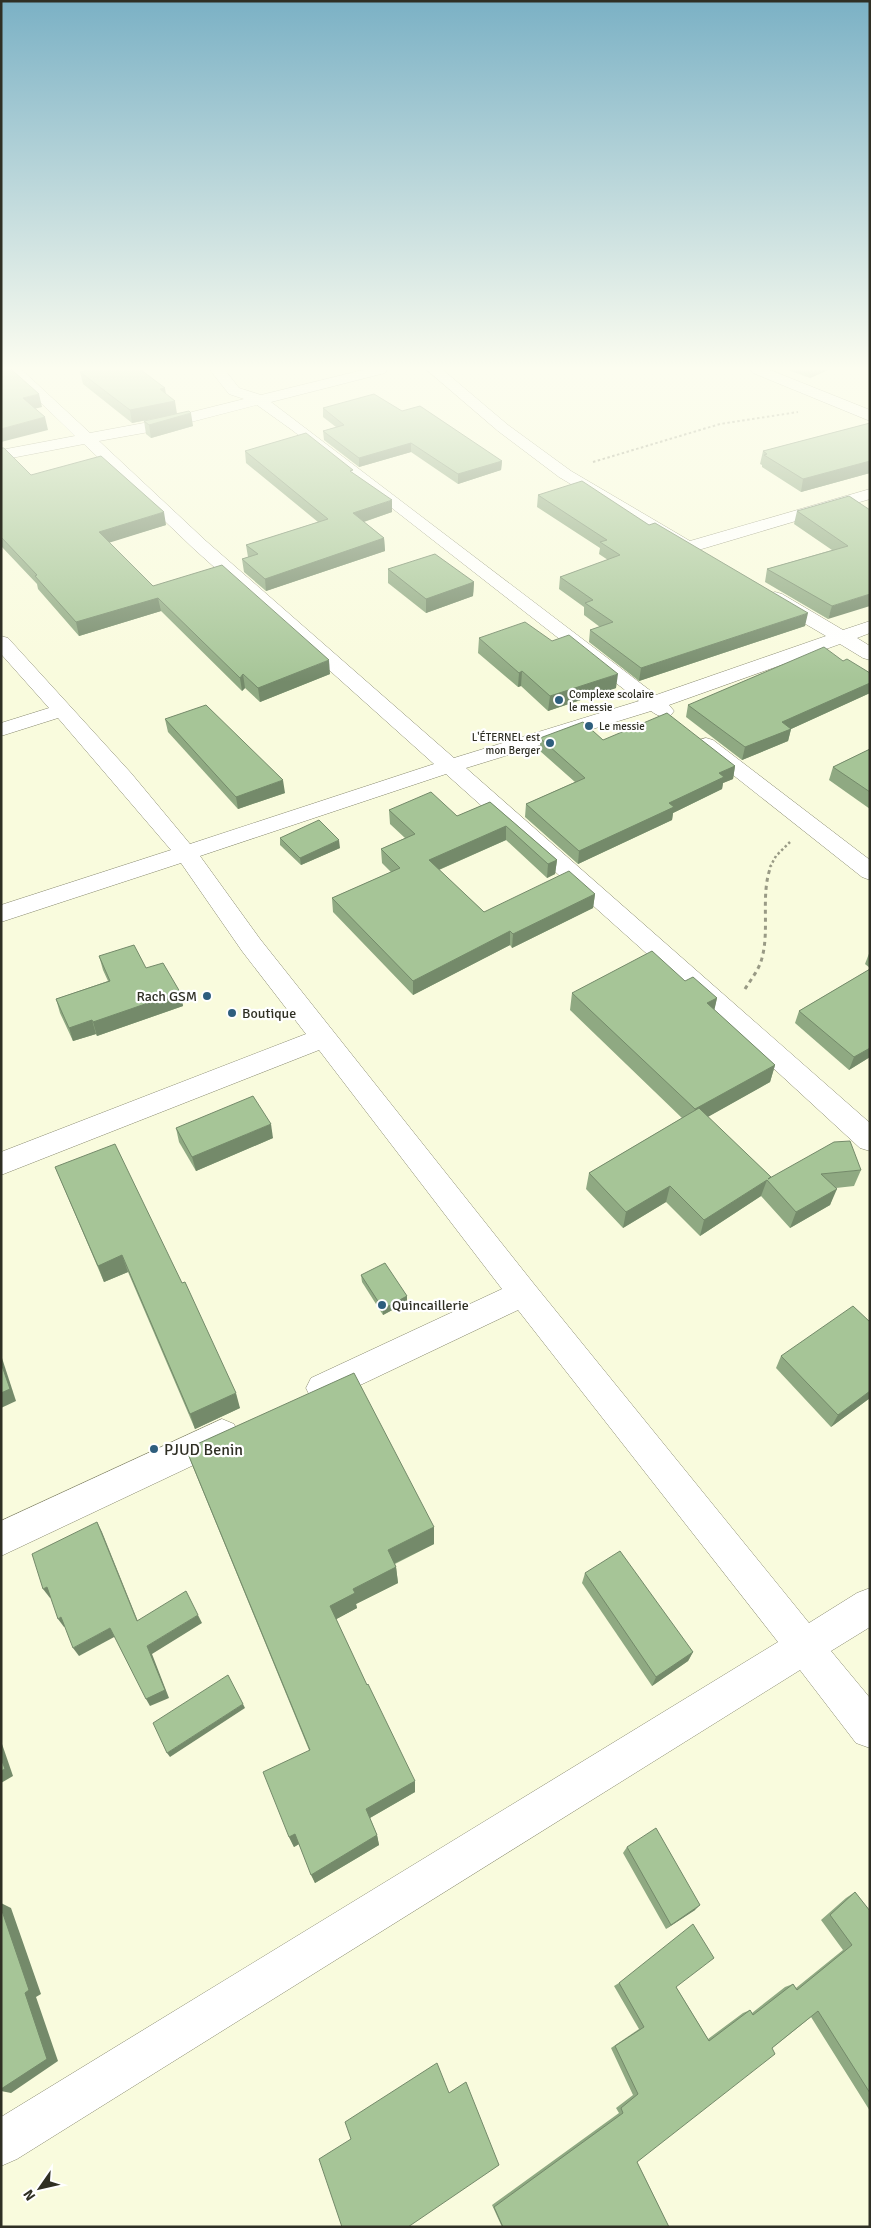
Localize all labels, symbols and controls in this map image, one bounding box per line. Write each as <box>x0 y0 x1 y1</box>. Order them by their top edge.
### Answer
place label: Complexe scolaire le messie <box>569 688 654 714</box>
marker: Complexe scolaire le messie <box>553 694 565 706</box>
marker: Le messie <box>583 720 595 732</box>
place label: Le messie <box>599 720 645 733</box>
place label: L'ÉTERNEL est mon Berger <box>472 730 540 757</box>
marker: L'ÉTERNEL est mon Berger <box>544 737 556 749</box>
place label: Rach GSM <box>136 988 197 1005</box>
marker: Rach GSM <box>201 990 213 1002</box>
place label: Boutique <box>242 1005 296 1022</box>
marker: Boutique <box>226 1007 238 1019</box>
place label: Quincaillerie <box>392 1297 469 1314</box>
marker: Quincaillerie <box>376 1299 388 1311</box>
place label: PJUD Benin <box>164 1440 243 1460</box>
marker: PJUD Benin <box>148 1443 160 1455</box>
north arrow <box>15 2163 65 2213</box>
text: N <box>20 2186 39 2204</box>

